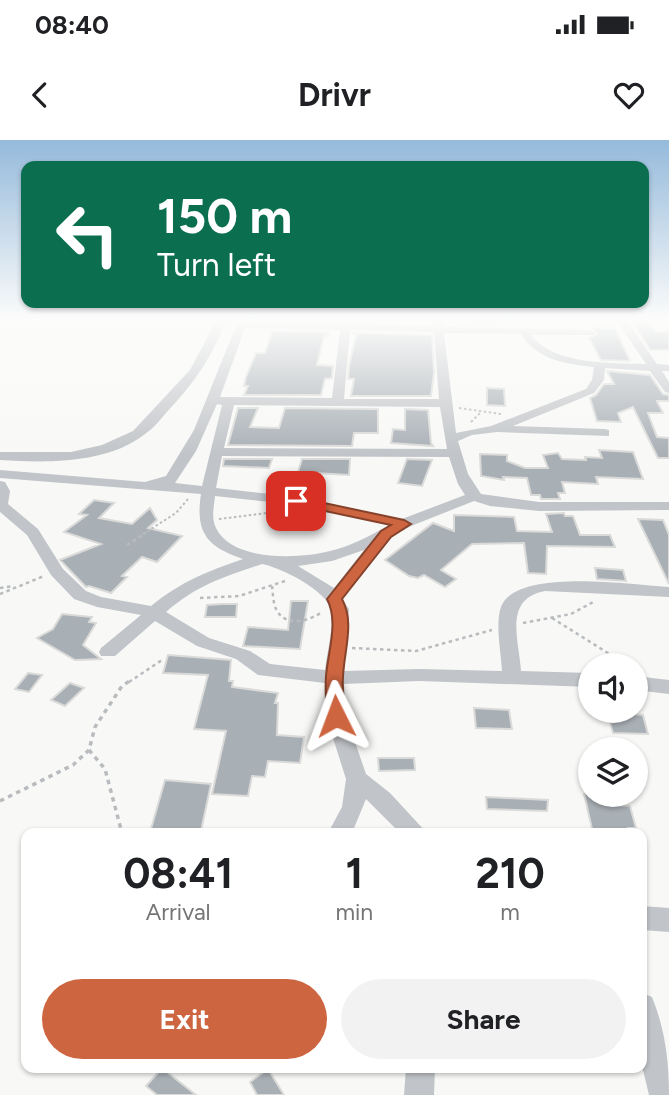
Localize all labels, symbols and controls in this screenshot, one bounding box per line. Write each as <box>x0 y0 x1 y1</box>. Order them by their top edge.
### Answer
text: 08:40 <box>35 9 109 41</box>
icon: back <box>21 76 59 114</box>
text: Drivr <box>298 76 371 114</box>
icon: heart <box>610 76 648 114</box>
text: 150 m <box>157 186 292 245</box>
icon: left <box>42 189 133 280</box>
text: Turn left <box>157 246 276 284</box>
pin <box>266 471 326 531</box>
icon: arrive <box>277 482 315 520</box>
map controls <box>578 653 648 807</box>
button: sound <box>578 653 648 723</box>
position arrow <box>299 679 373 753</box>
button: layers <box>578 737 648 807</box>
text: 08:41 <box>123 848 233 899</box>
text: 1 <box>345 848 363 899</box>
text: 210 <box>475 848 545 899</box>
text: Arrival <box>146 898 211 926</box>
text: min <box>335 898 373 926</box>
text: m <box>500 898 520 926</box>
button: Exit <box>42 979 327 1059</box>
button: Share <box>341 979 626 1059</box>

